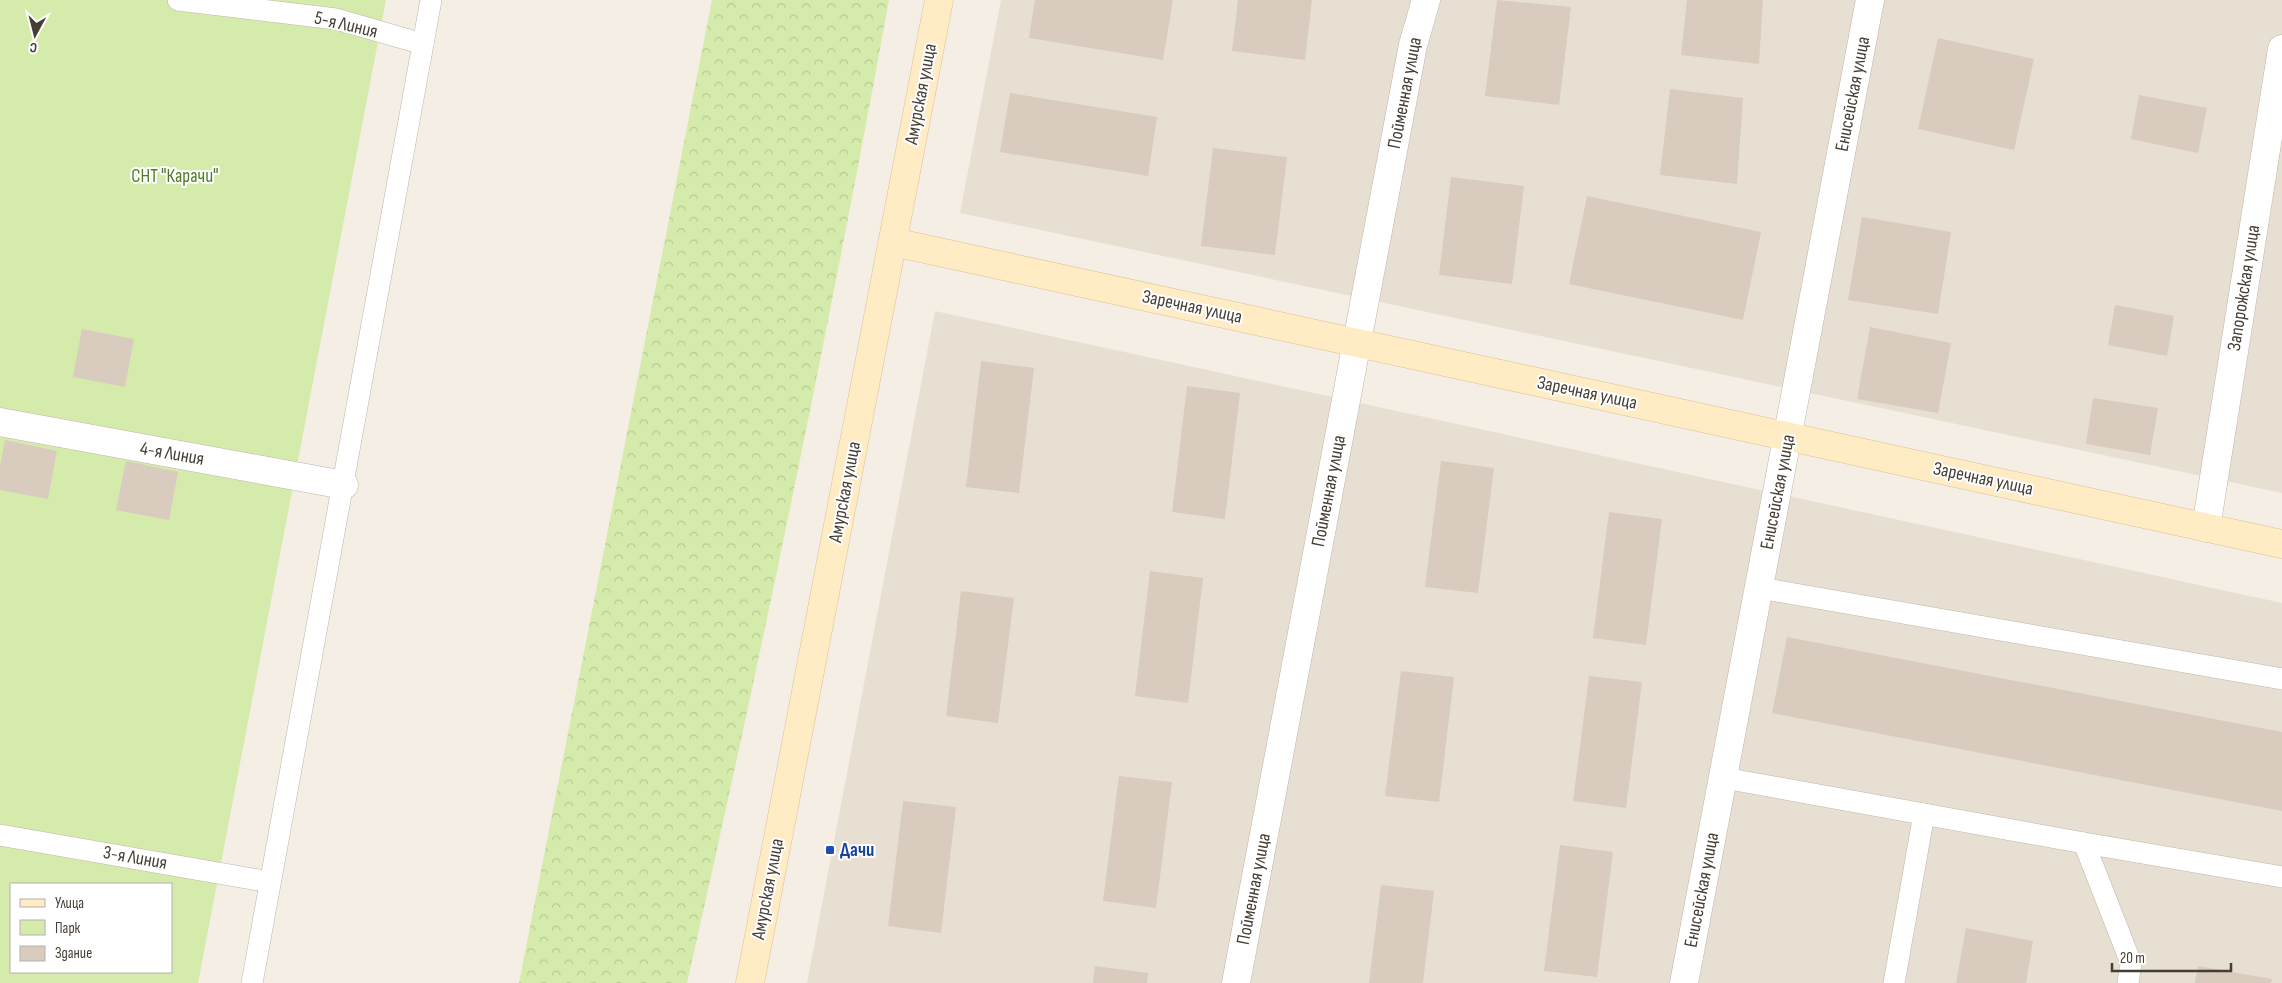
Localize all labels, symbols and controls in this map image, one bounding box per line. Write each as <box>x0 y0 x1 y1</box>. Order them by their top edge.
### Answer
street label: 5-я Линия <box>312 7 380 43</box>
north arrow <box>10 10 60 60</box>
street label: Пойменная улица <box>1383 35 1427 151</box>
street label: Енисейская улица <box>1831 35 1875 153</box>
text: С <box>29 39 38 56</box>
street label: Амурская улица <box>900 42 942 147</box>
park label: СНТ "Карачи" <box>131 165 219 188</box>
street label: Запорожская улица <box>2223 223 2265 353</box>
street label: Заречная улица <box>1140 285 1244 329</box>
street label: Заречная улица <box>1535 371 1639 415</box>
street label: Пойменная улица <box>1307 433 1351 549</box>
street label: Енисейская улица <box>1756 433 1800 551</box>
street label: 4-я Линия <box>138 437 206 471</box>
street label: Амурская улица <box>824 440 866 545</box>
street label: Заречная улица <box>1931 457 2035 501</box>
street label: Пойменная улица <box>1232 831 1276 947</box>
street label: Енисейская улица <box>1680 831 1724 949</box>
street label: Амурская улица <box>747 837 789 942</box>
place label: Дачи <box>840 839 874 862</box>
street label: 3-я Линия <box>101 841 169 875</box>
marker: Дачи <box>824 844 836 856</box>
legend <box>10 883 172 973</box>
text: Улица <box>55 894 84 913</box>
text: Парк <box>55 919 81 938</box>
scale bar <box>2112 940 2231 972</box>
text: Здание <box>55 944 92 963</box>
text: 20 m <box>2120 949 2145 968</box>

